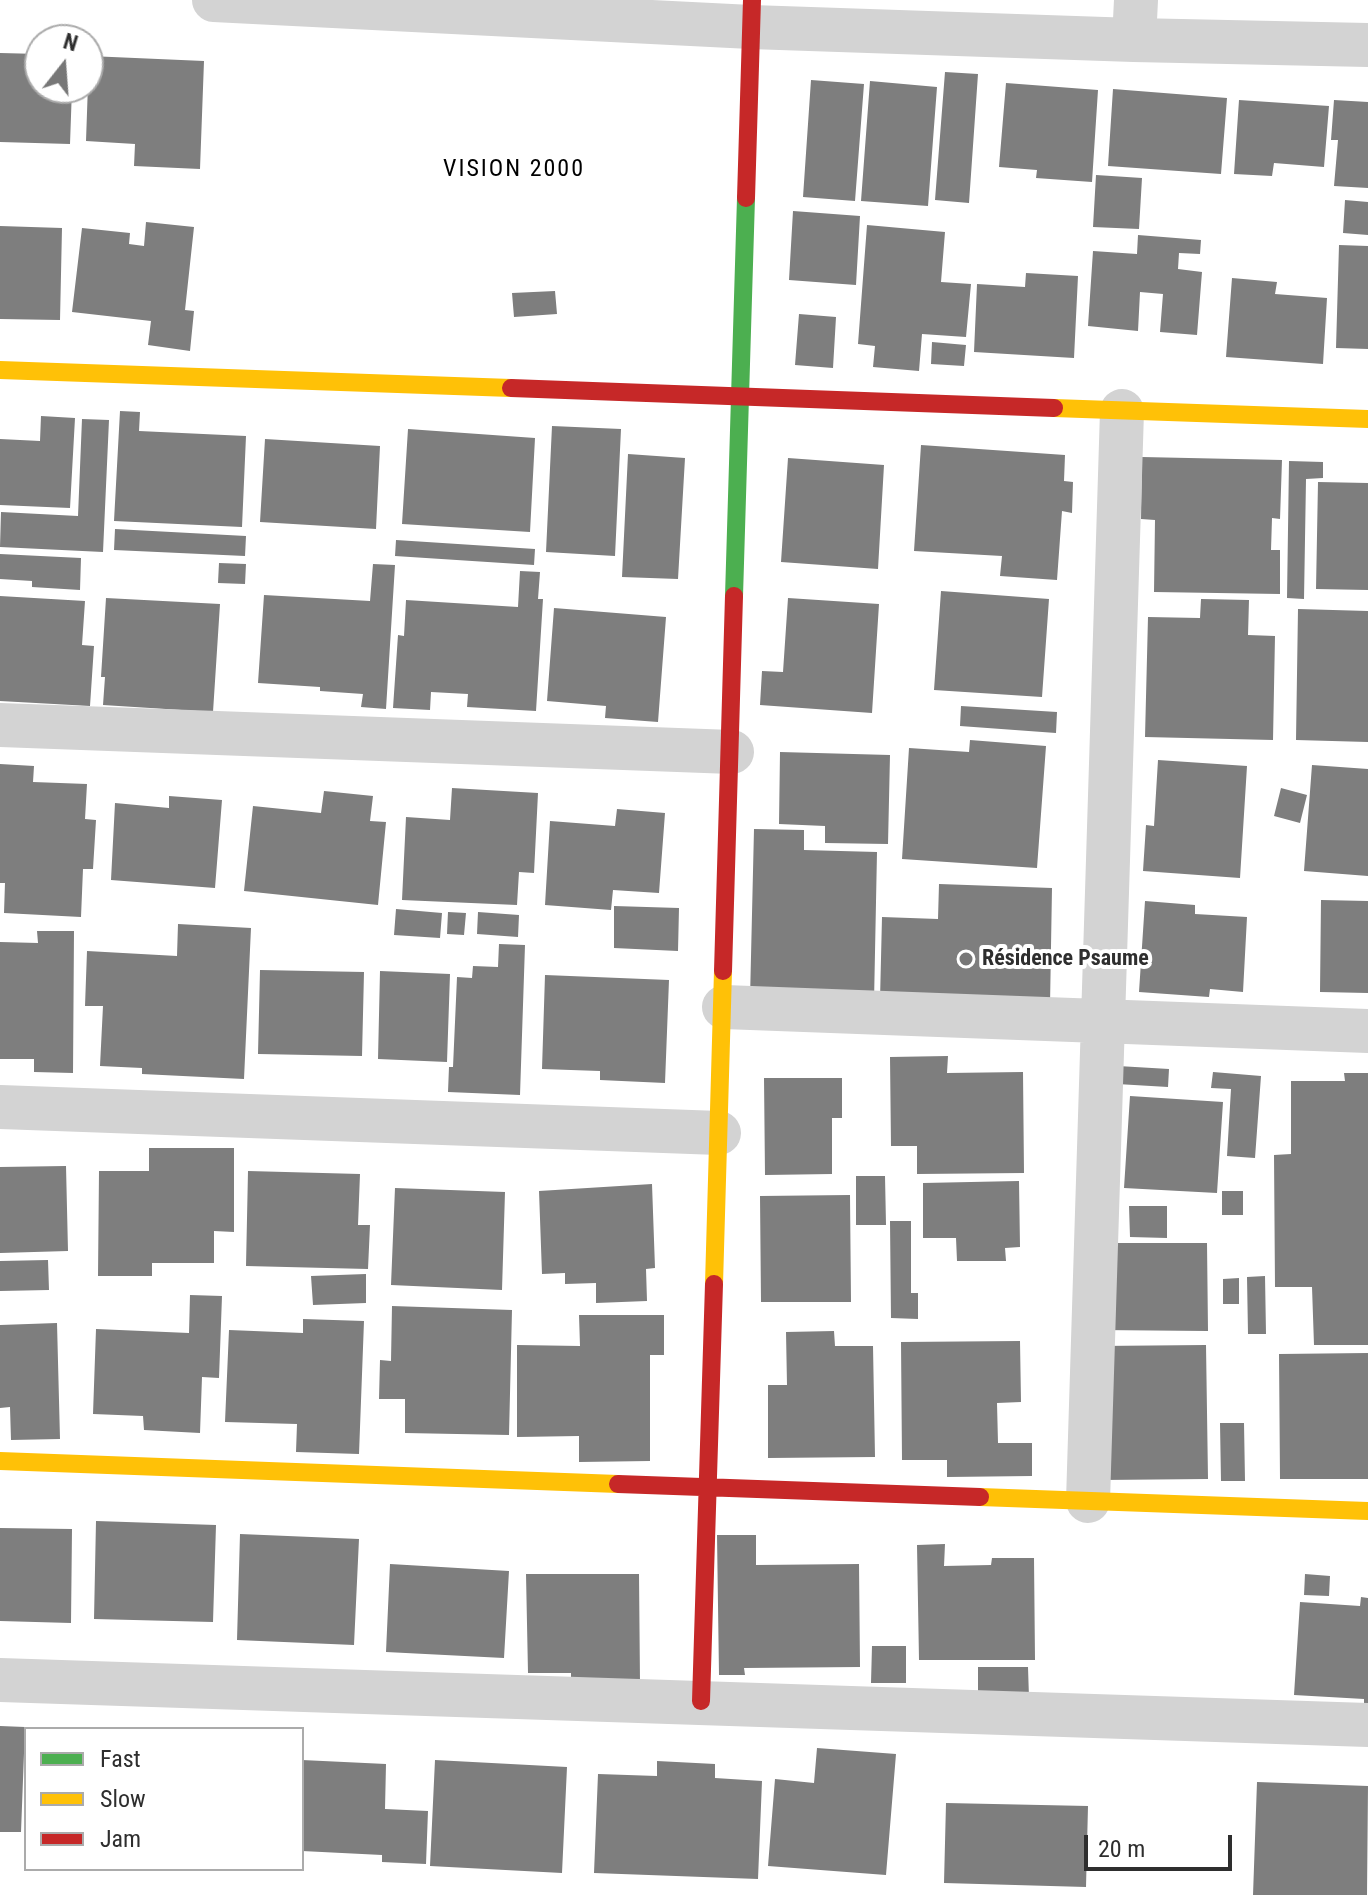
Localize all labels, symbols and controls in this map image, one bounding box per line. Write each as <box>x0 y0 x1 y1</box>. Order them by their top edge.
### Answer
north arrow <box>24 24 104 104</box>
text: N <box>60 29 81 56</box>
district label: VISION 2000 <box>443 156 585 184</box>
place label: Résidence Psaume <box>982 946 1149 972</box>
marker: Résidence Psaume <box>957 950 975 968</box>
legend <box>24 1727 304 1871</box>
text: Fast <box>100 1745 141 1773</box>
text: Slow <box>100 1785 146 1813</box>
scale bar <box>1088 1819 1236 1869</box>
text: Jam <box>100 1825 141 1853</box>
text: 20 m <box>1098 1835 1145 1863</box>

